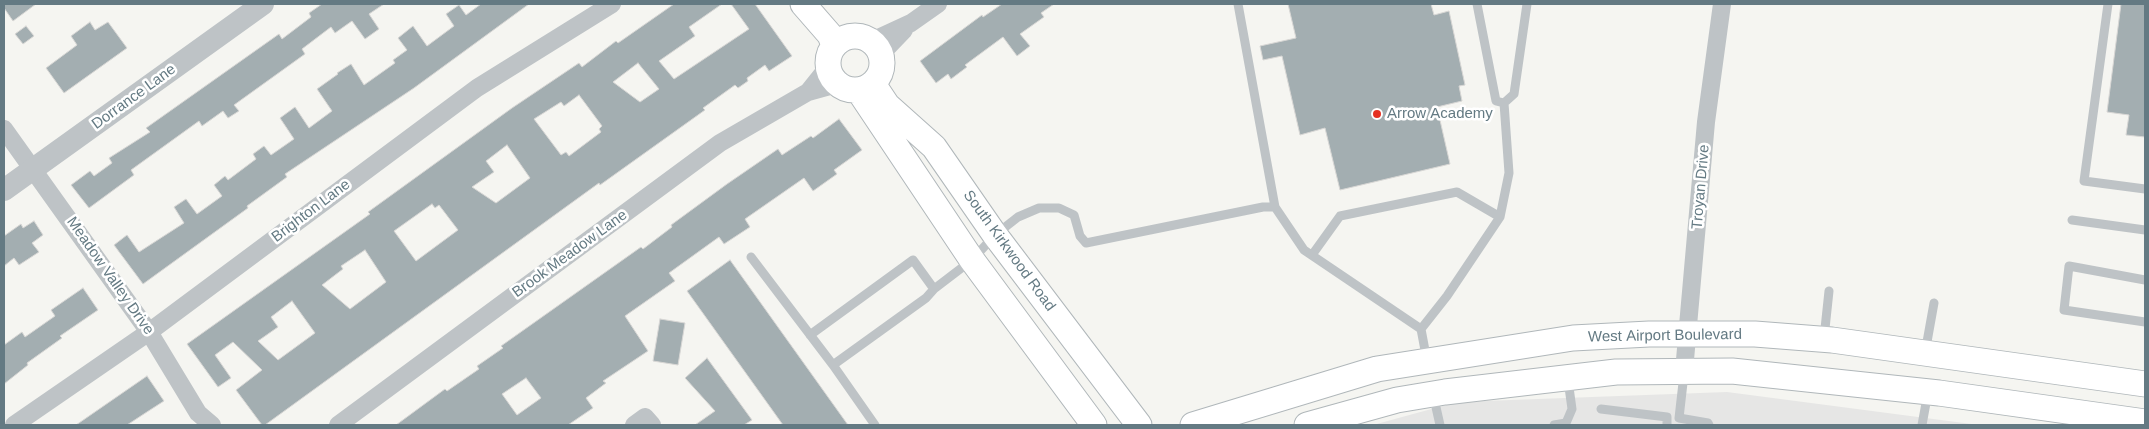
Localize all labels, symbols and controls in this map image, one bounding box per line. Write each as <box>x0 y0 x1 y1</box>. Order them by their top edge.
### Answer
street label: Dorrance Lane <box>89 61 179 133</box>
place label: Arrow Academy <box>1387 105 1493 123</box>
marker: Arrow Academy <box>1371 108 1383 120</box>
street label: Troyan Drive <box>1688 144 1714 230</box>
street label: Brighton Lane <box>268 176 354 246</box>
street label: South Kirkwood Road <box>959 187 1059 315</box>
street label: Brook Meadow Lane <box>509 206 631 302</box>
street label: Meadow Valley Drive <box>63 214 157 338</box>
street label: West Airport Boulevard <box>1588 326 1742 346</box>

